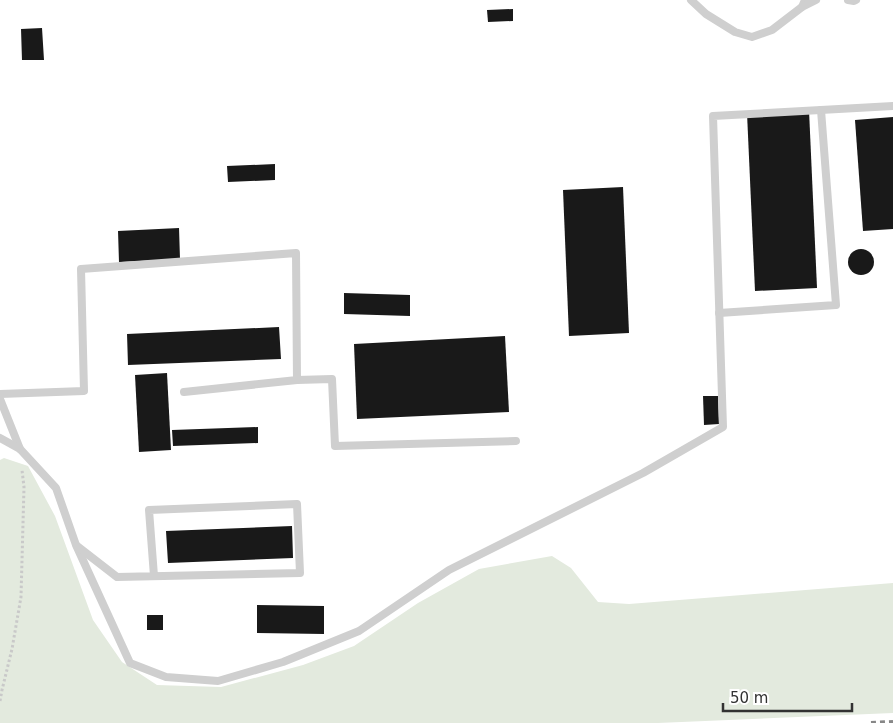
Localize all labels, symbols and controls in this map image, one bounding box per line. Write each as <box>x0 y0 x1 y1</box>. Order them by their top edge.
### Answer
scale bar <box>723 680 852 712</box>
text: 50 m <box>730 689 768 707</box>

